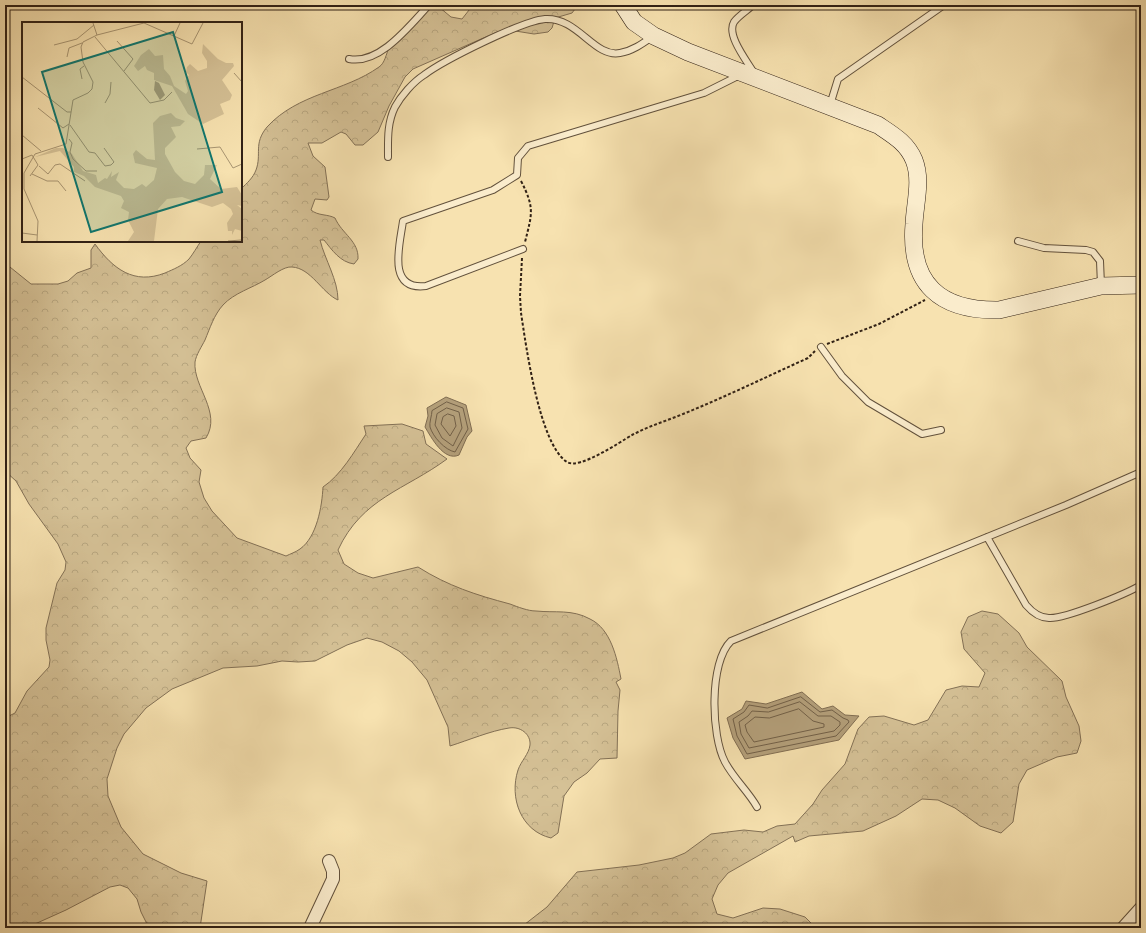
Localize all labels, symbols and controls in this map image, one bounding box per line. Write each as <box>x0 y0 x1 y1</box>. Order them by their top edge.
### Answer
inset map <box>22 22 242 242</box>

